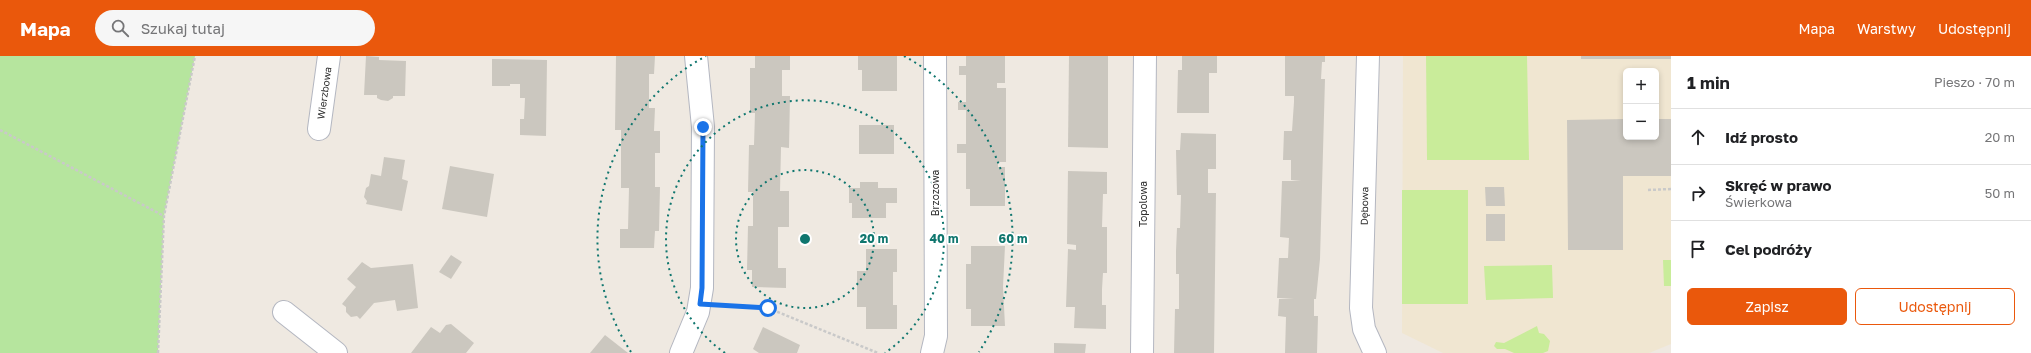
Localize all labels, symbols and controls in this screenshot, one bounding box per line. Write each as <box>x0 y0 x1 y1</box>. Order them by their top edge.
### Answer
search box <box>95 10 375 46</box>
text: Mapa <box>20 17 71 40</box>
icon: search <box>109 17 131 39</box>
text: Szukaj tutaj <box>141 19 225 37</box>
text: Mapa <box>1799 20 1835 37</box>
text: Warstwy <box>1857 20 1916 37</box>
text: Udostępnij <box>1938 20 2011 37</box>
street label: Wierzbowa <box>314 66 334 120</box>
map controls <box>1623 68 1659 140</box>
button: + <box>1623 68 1659 104</box>
text: 1 min <box>1687 72 1730 93</box>
text: Pieszo · 70 m <box>1934 74 2015 90</box>
button: − <box>1623 104 1659 140</box>
route end <box>694 118 712 136</box>
icon: ahead <box>1687 126 1709 148</box>
text: Idź prosto <box>1725 128 1798 146</box>
text: 20 m <box>1985 129 2015 145</box>
street label: Brzozowa <box>929 170 941 216</box>
text: Skręć w prawo <box>1725 176 1832 194</box>
street label: Topolowa <box>1137 181 1149 227</box>
icon: right <box>1687 182 1709 204</box>
text: 50 m <box>1985 185 2015 201</box>
street label: Dębowa <box>1358 187 1370 225</box>
text: Świerkowa <box>1725 194 1792 210</box>
text: 20 m <box>860 231 888 246</box>
text: 40 m <box>930 231 958 246</box>
text: 60 m <box>999 231 1027 246</box>
centre of rings <box>798 232 812 246</box>
icon: arrive <box>1687 238 1709 260</box>
text: Cel podróży <box>1725 240 1812 258</box>
button: Zapisz <box>1687 288 1847 325</box>
button: Udostępnij <box>1855 288 2015 325</box>
route start <box>759 299 777 317</box>

